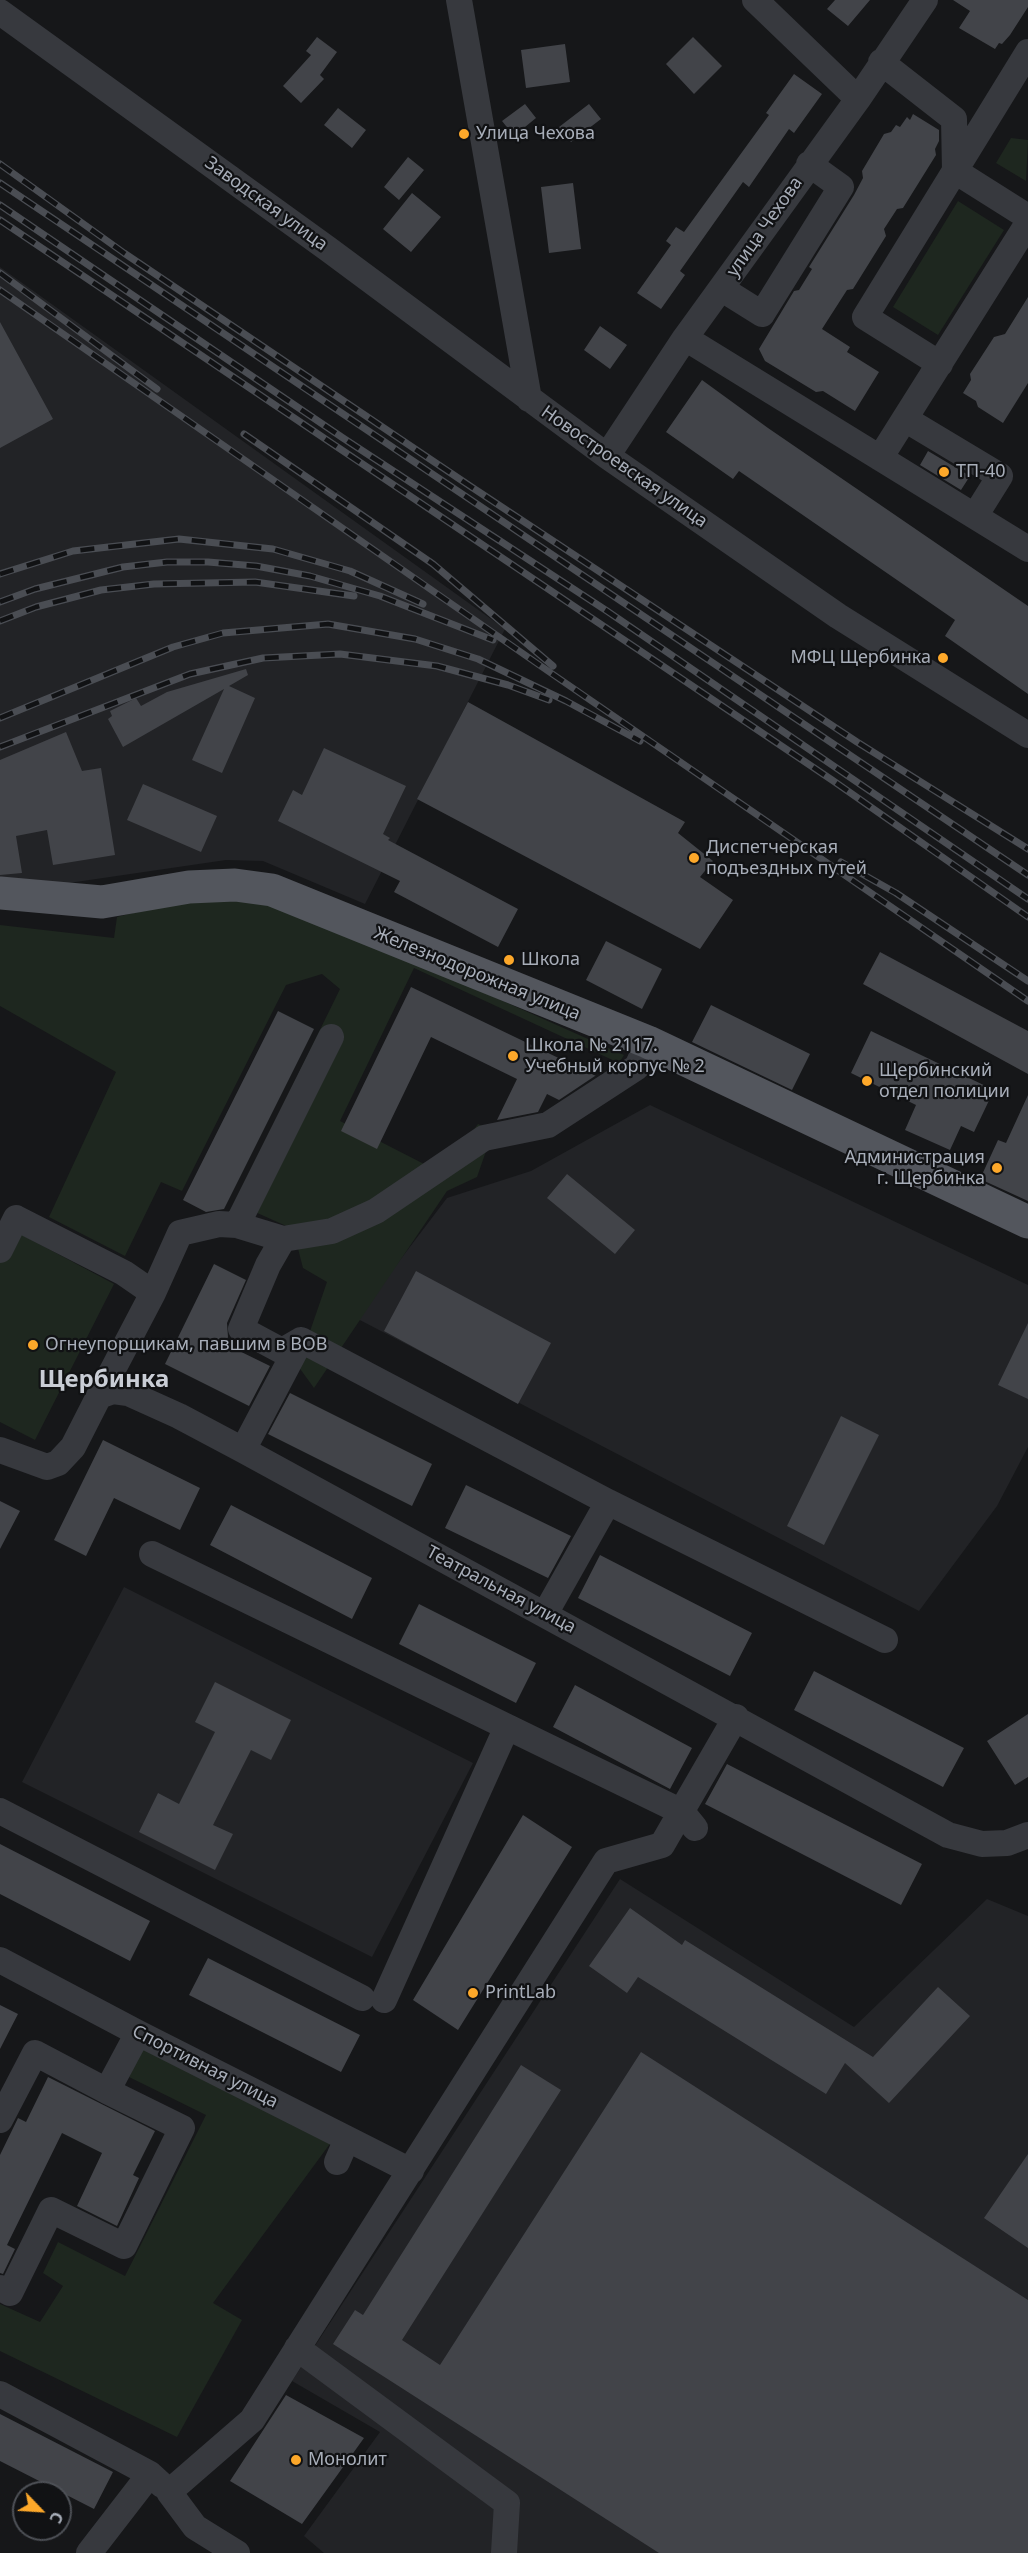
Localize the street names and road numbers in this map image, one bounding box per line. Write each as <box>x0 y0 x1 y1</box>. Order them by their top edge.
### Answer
street label: Заводская улица <box>201 152 331 256</box>
street label: улица Чехова <box>723 173 807 281</box>
street label: Новостроевская улица <box>537 401 711 533</box>
street label: Железнодорожная улица <box>371 923 583 1025</box>
street label: Театральная улица <box>423 1542 579 1638</box>
street label: Спортивная улица <box>128 2021 282 2113</box>

